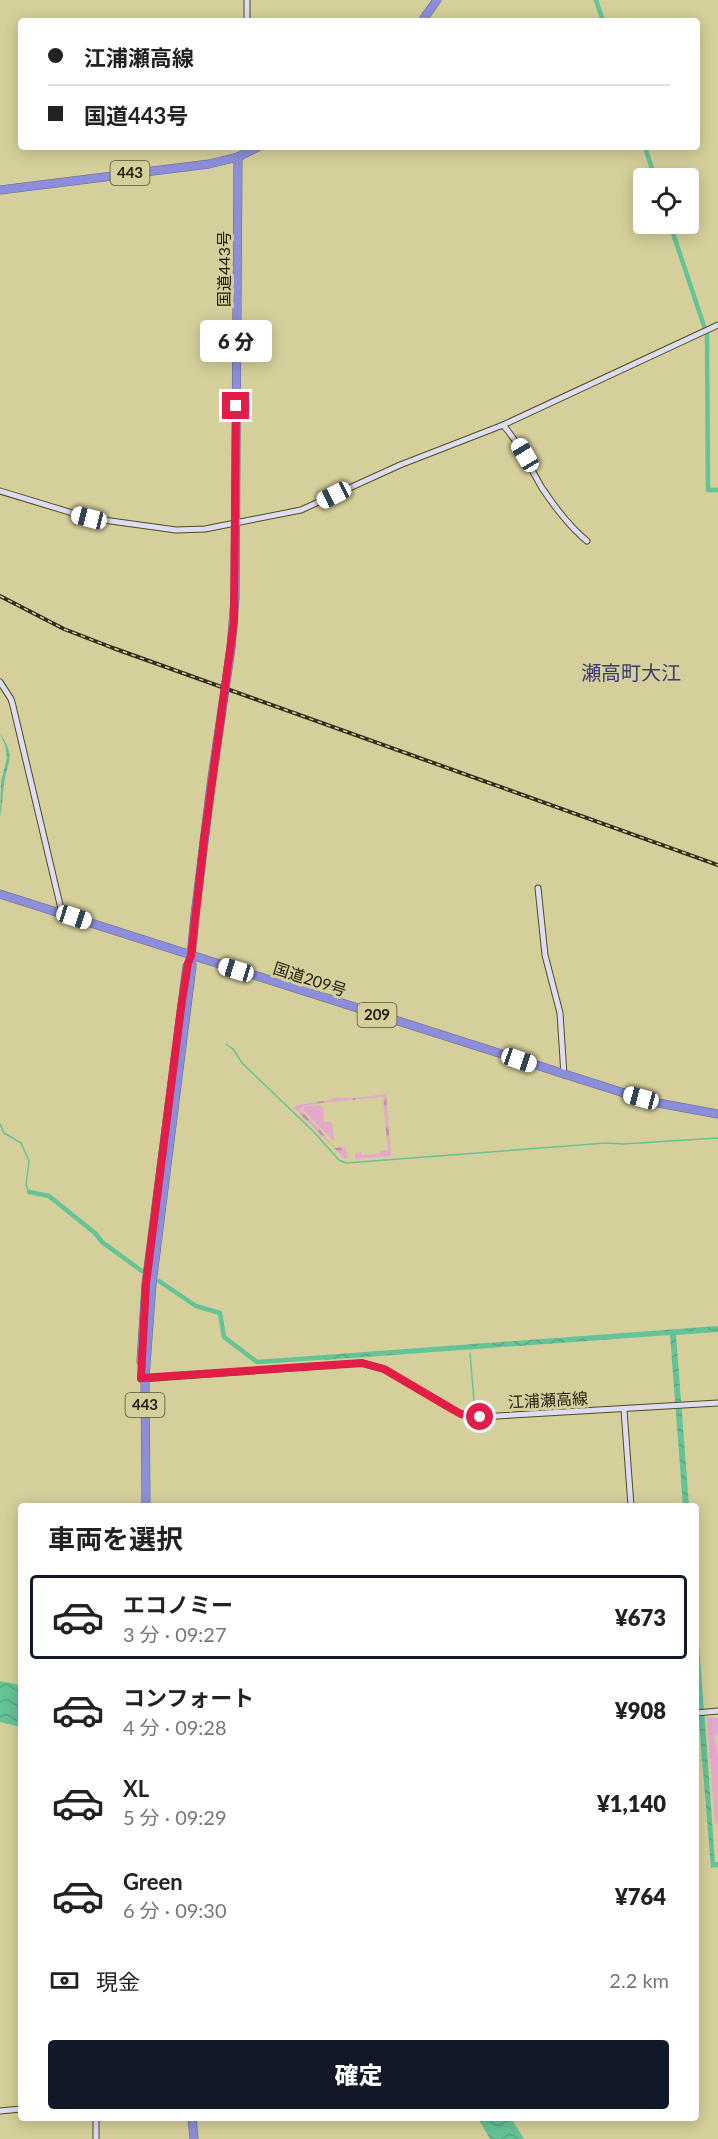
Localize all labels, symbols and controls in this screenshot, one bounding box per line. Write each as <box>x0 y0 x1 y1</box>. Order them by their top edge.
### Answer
text: 江浦瀬高線 <box>84 44 194 71</box>
text: 国道443号 <box>84 102 188 129</box>
road number: 443 <box>110 161 150 185</box>
map controls <box>633 168 699 234</box>
button: locate <box>633 168 699 234</box>
street label: 国道443号 <box>214 231 233 307</box>
callout: 6 分 <box>200 319 272 361</box>
text: 6 分 <box>218 329 254 353</box>
route end <box>222 392 249 419</box>
car <box>508 435 542 475</box>
car <box>314 479 354 511</box>
car <box>69 505 109 531</box>
district label: 瀬高町大江 <box>581 660 681 684</box>
car <box>54 903 94 931</box>
car <box>216 956 256 984</box>
street label: 国道209号 <box>271 958 349 999</box>
road number: 209 <box>358 1003 397 1027</box>
car <box>499 1046 539 1074</box>
car <box>621 1085 661 1111</box>
street label: 江浦瀬高線 <box>508 1388 588 1411</box>
road number: 443 <box>126 1393 164 1417</box>
route start <box>466 1403 493 1430</box>
text: 車両を選択 <box>48 1522 183 1555</box>
icon: car <box>51 1590 105 1644</box>
text: エコノミー <box>123 1591 233 1618</box>
text: ¥673 <box>615 1604 666 1631</box>
text: 3 分 · 09:27 <box>123 1622 227 1646</box>
icon: car <box>51 1683 105 1737</box>
text: コンフォート <box>123 1684 254 1711</box>
text: ¥908 <box>615 1697 666 1724</box>
text: 4 分 · 09:28 <box>123 1715 227 1739</box>
text: XL <box>123 1775 149 1802</box>
icon: car <box>51 1776 105 1830</box>
text: ¥1,140 <box>597 1790 666 1817</box>
text: 5 分 · 09:29 <box>123 1805 227 1829</box>
text: Green <box>123 1868 183 1895</box>
icon: car <box>51 1869 105 1923</box>
text: ¥764 <box>615 1883 666 1910</box>
text: 6 分 · 09:30 <box>123 1898 227 1922</box>
icon: cash <box>48 1964 81 1997</box>
text: 現金 <box>96 1968 140 1995</box>
text: 2.2 km <box>609 1968 669 1992</box>
button: 確定 <box>48 2040 669 2109</box>

